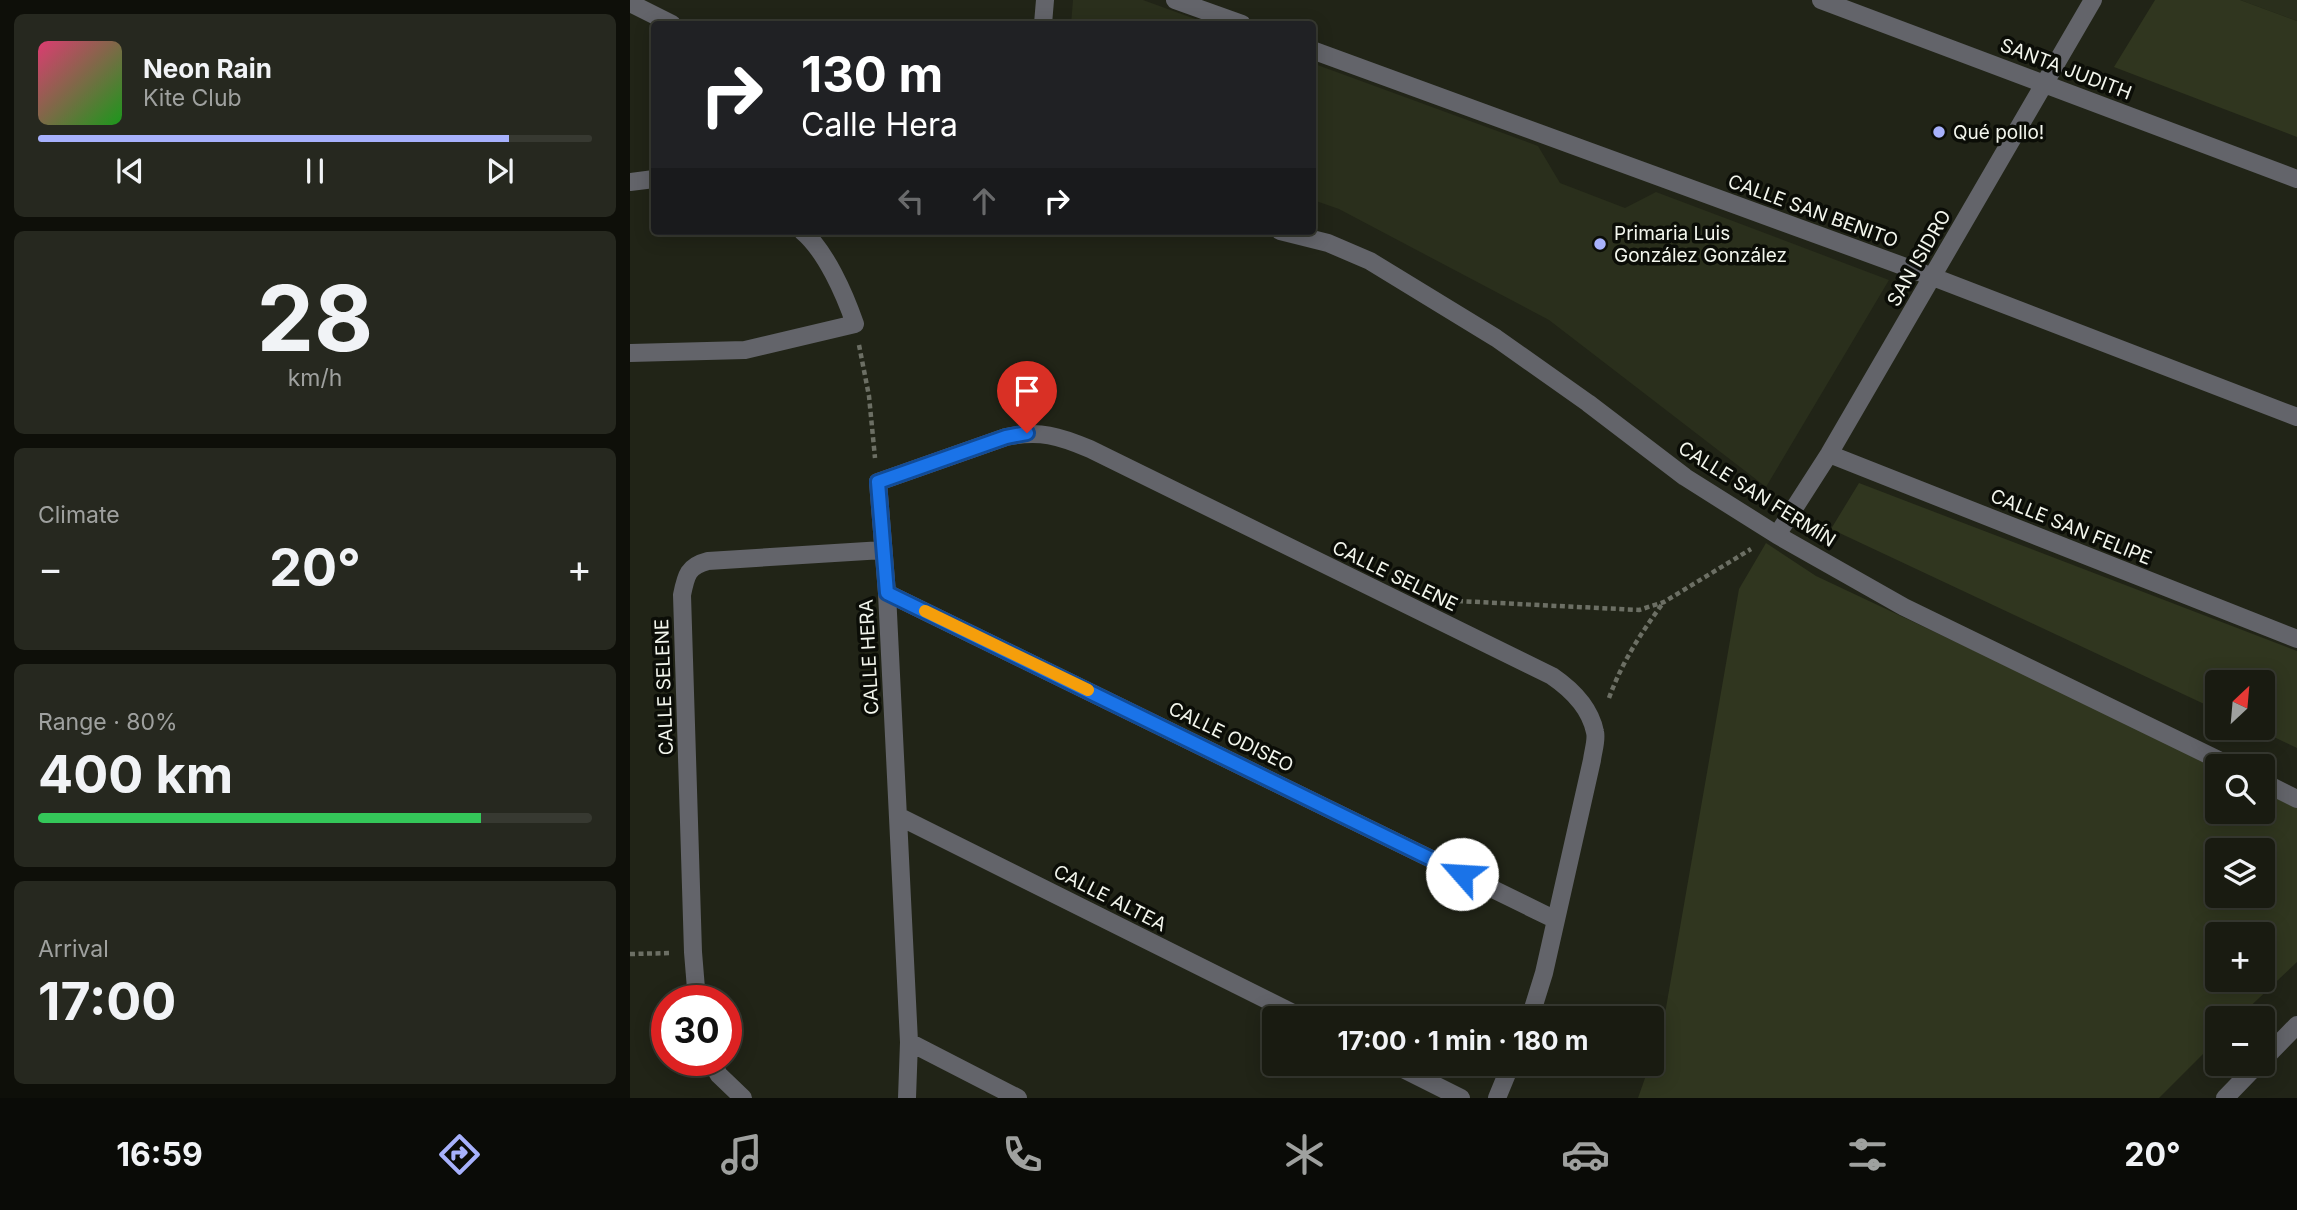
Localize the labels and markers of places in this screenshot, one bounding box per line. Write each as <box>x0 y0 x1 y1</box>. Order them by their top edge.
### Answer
place label: Qué pollo! <box>1953 121 2044 144</box>
marker: Qué pollo! <box>1931 124 1947 140</box>
place label: Primaria Luis González González <box>1614 222 1787 267</box>
marker: Primaria Luis González González <box>1592 236 1608 252</box>
pin <box>997 361 1057 433</box>

